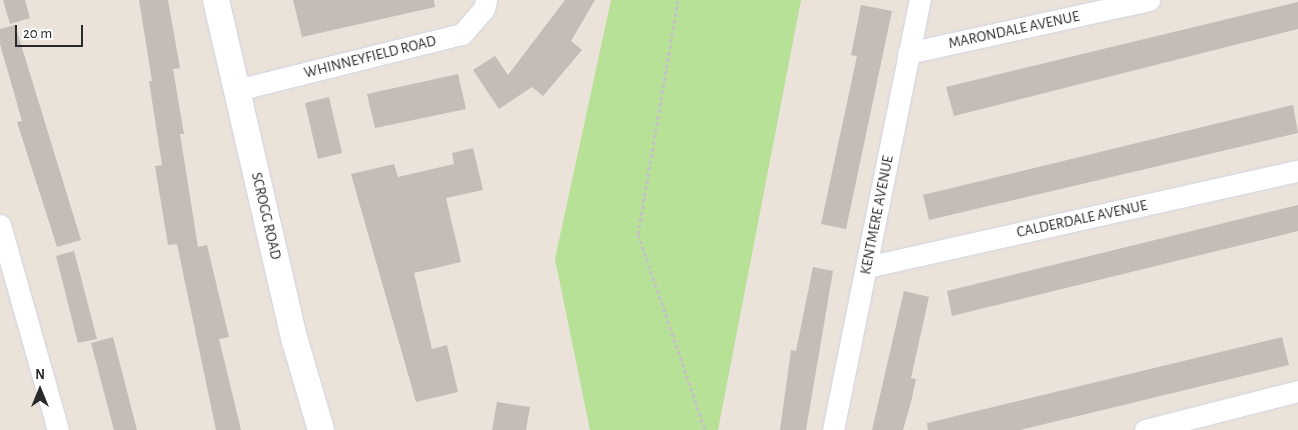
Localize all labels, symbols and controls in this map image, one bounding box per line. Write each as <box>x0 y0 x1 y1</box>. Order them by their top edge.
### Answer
street label: MARONDALE AVENUE <box>947 7 1081 53</box>
scale bar <box>18 15 85 47</box>
text: 20 m <box>23 26 52 41</box>
street label: WHINNEYFIELD ROAD <box>302 32 438 82</box>
street label: KENTMERE AVENUE <box>857 154 897 276</box>
street label: SCROGG ROAD <box>247 171 285 261</box>
street label: CALDERDALE AVENUE <box>1015 196 1149 242</box>
north arrow <box>15 365 65 415</box>
text: N <box>35 368 45 382</box>

